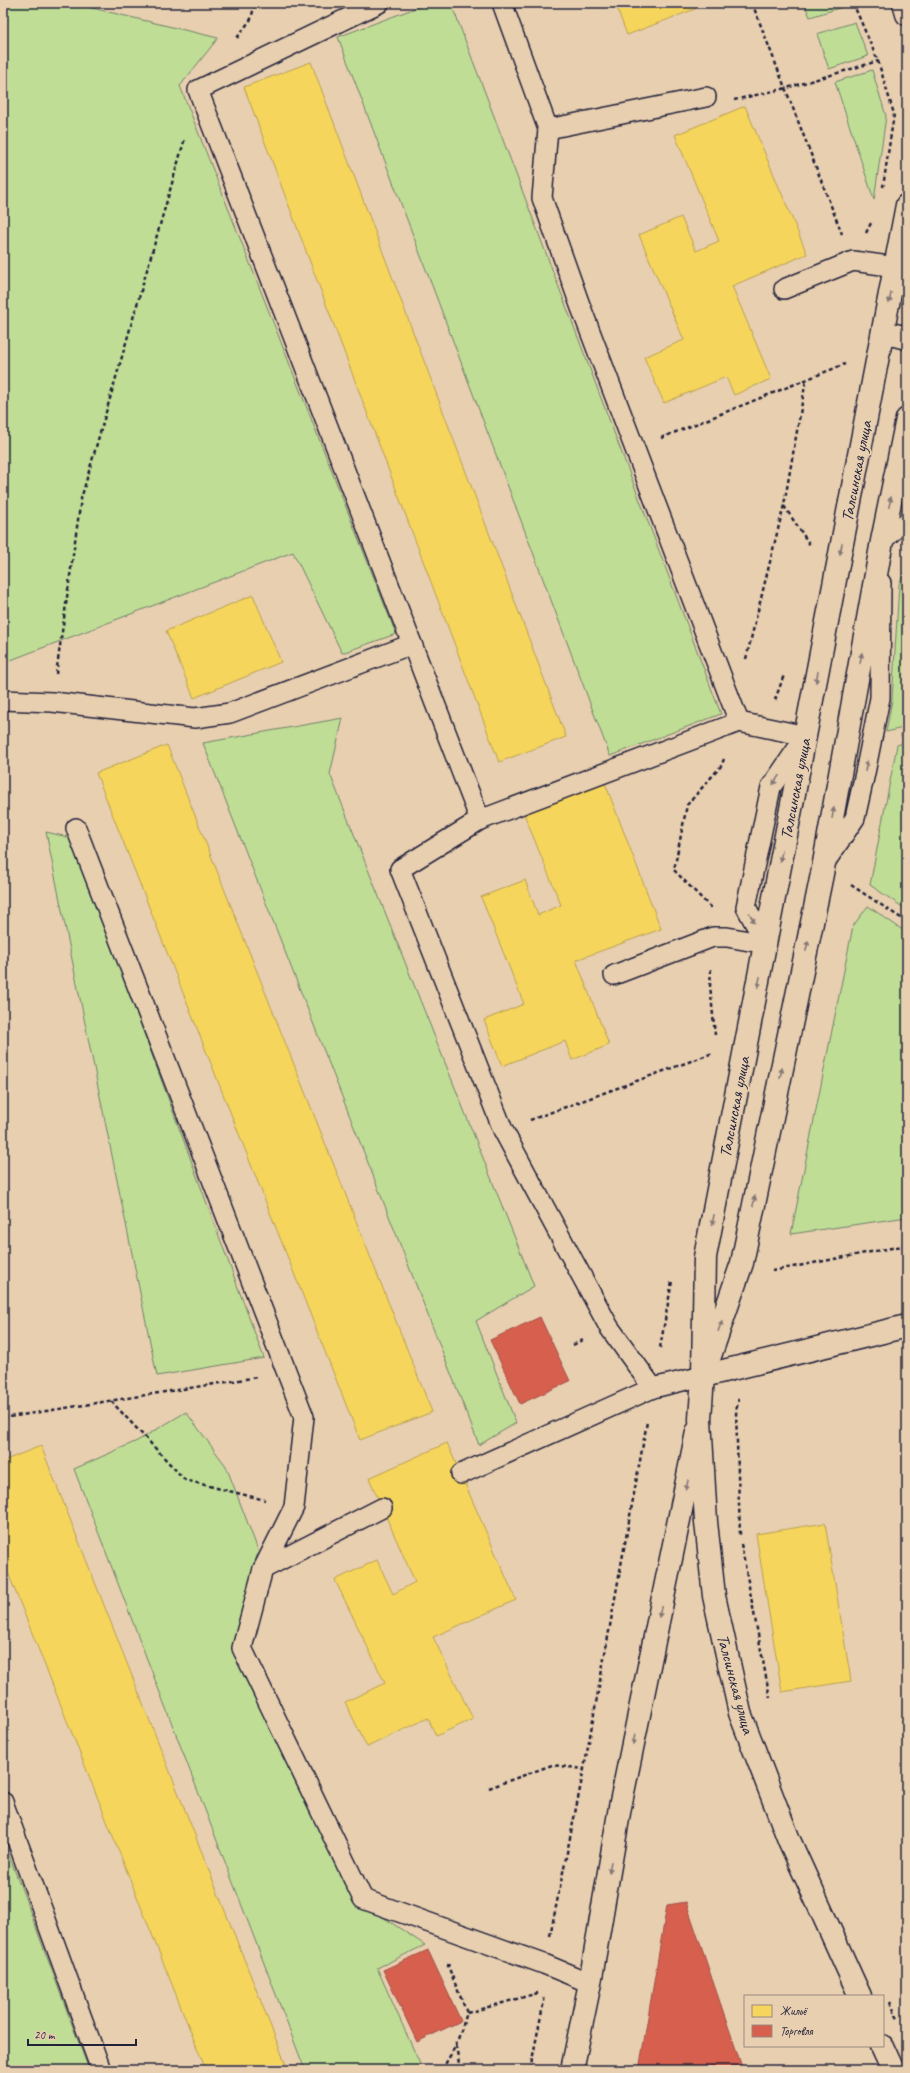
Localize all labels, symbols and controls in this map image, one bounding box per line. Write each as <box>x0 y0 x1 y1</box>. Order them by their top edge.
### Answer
one-way arrow <box>887 292 893 304</box>
street label: Талсинская улица <box>836 417 877 523</box>
one-way arrow <box>887 496 893 508</box>
one-way arrow <box>838 543 844 556</box>
one-way arrow <box>858 652 864 664</box>
one-way arrow <box>814 671 820 683</box>
street label: Талсинская улица <box>775 735 816 841</box>
one-way arrow <box>863 760 869 772</box>
one-way arrow <box>772 774 780 785</box>
one-way arrow <box>830 807 836 820</box>
one-way arrow <box>778 850 784 863</box>
one-way arrow <box>749 912 756 924</box>
one-way arrow <box>805 940 811 952</box>
one-way arrow <box>755 976 761 988</box>
street label: Талсинская улица <box>714 1053 755 1159</box>
one-way arrow <box>778 1067 784 1079</box>
one-way arrow <box>752 1194 758 1207</box>
one-way arrow <box>709 1213 715 1226</box>
one-way arrow <box>717 1319 723 1331</box>
one-way arrow <box>683 1479 689 1491</box>
one-way arrow <box>657 1606 663 1618</box>
street label: Талсинская улица <box>712 1632 759 1738</box>
one-way arrow <box>631 1733 637 1746</box>
one-way arrow <box>607 1861 613 1873</box>
legend <box>744 1995 884 2047</box>
text: Жильё <box>780 2003 808 2019</box>
scale bar <box>28 2021 136 2047</box>
text: Торговля <box>780 2023 813 2039</box>
text: 20 m <box>34 2027 56 2043</box>

